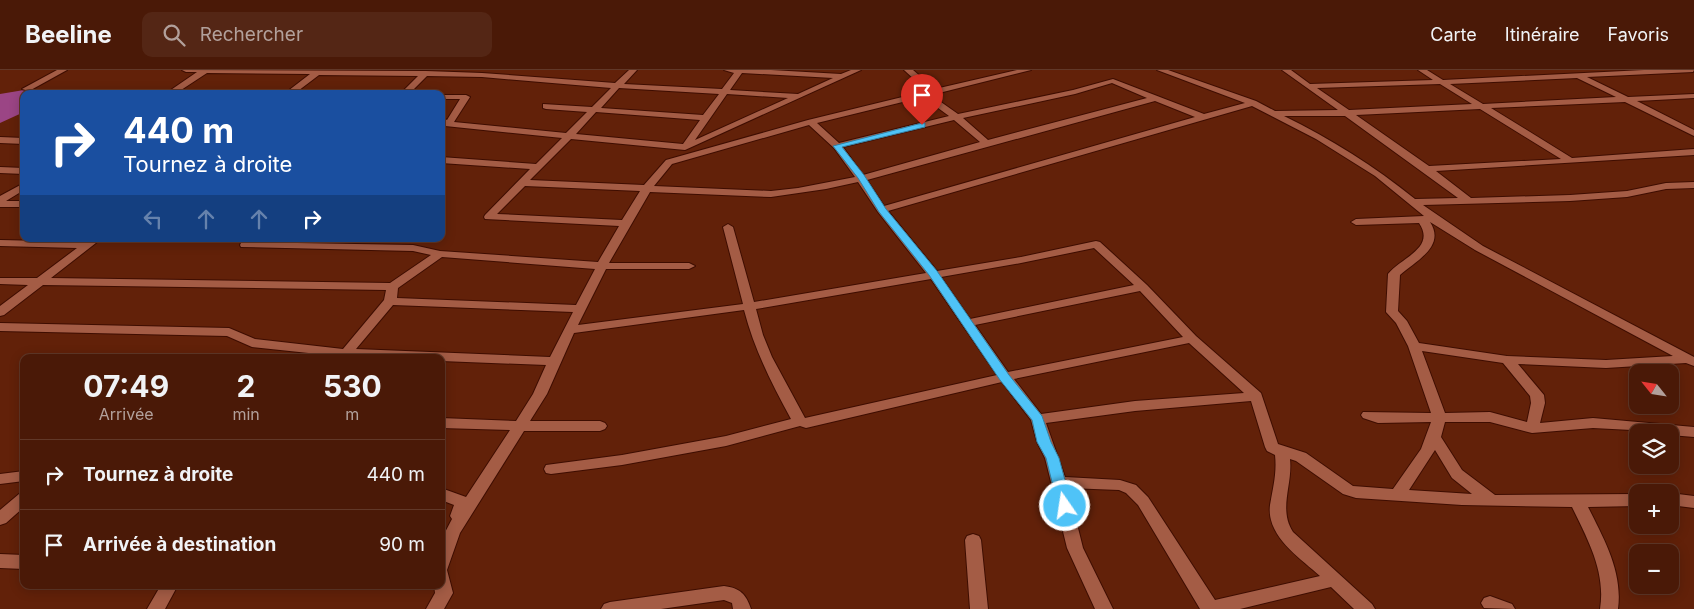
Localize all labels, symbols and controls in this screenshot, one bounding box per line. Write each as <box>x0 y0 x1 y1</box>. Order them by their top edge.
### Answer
search box <box>142 12 492 57</box>
text: Beeline <box>25 20 112 49</box>
icon: search <box>160 21 188 49</box>
text: Rechercher <box>200 23 303 46</box>
text: Carte <box>1430 24 1477 45</box>
text: Itinéraire <box>1505 24 1579 45</box>
text: Favoris <box>1607 24 1669 45</box>
pin <box>901 74 943 125</box>
icon: arrive <box>908 81 936 109</box>
text: 440 m <box>123 109 234 151</box>
icon: right <box>40 110 105 175</box>
text: Tournez à droite <box>123 151 292 177</box>
icon: left <box>139 205 167 233</box>
icon: ahead <box>192 205 220 233</box>
icon: ahead <box>245 205 273 233</box>
icon: right <box>298 205 326 233</box>
north arrow <box>1629 364 1679 414</box>
map controls <box>1629 364 1679 594</box>
text: 07:49 <box>83 368 169 404</box>
text: 2 <box>237 368 256 404</box>
text: 530 <box>323 368 382 404</box>
text: Arrivée <box>99 404 154 424</box>
text: min <box>232 404 260 424</box>
text: m <box>345 404 359 424</box>
button: layers <box>1629 424 1679 474</box>
icon: right <box>40 461 68 489</box>
text: Tournez à droite <box>83 463 233 486</box>
text: 440 m <box>366 463 425 486</box>
position arrow <box>1038 479 1090 531</box>
button: + <box>1629 484 1679 534</box>
icon: arrive <box>40 531 68 559</box>
text: Arrivée à destination <box>83 533 276 556</box>
text: 90 m <box>379 533 425 556</box>
button: − <box>1629 544 1679 594</box>

